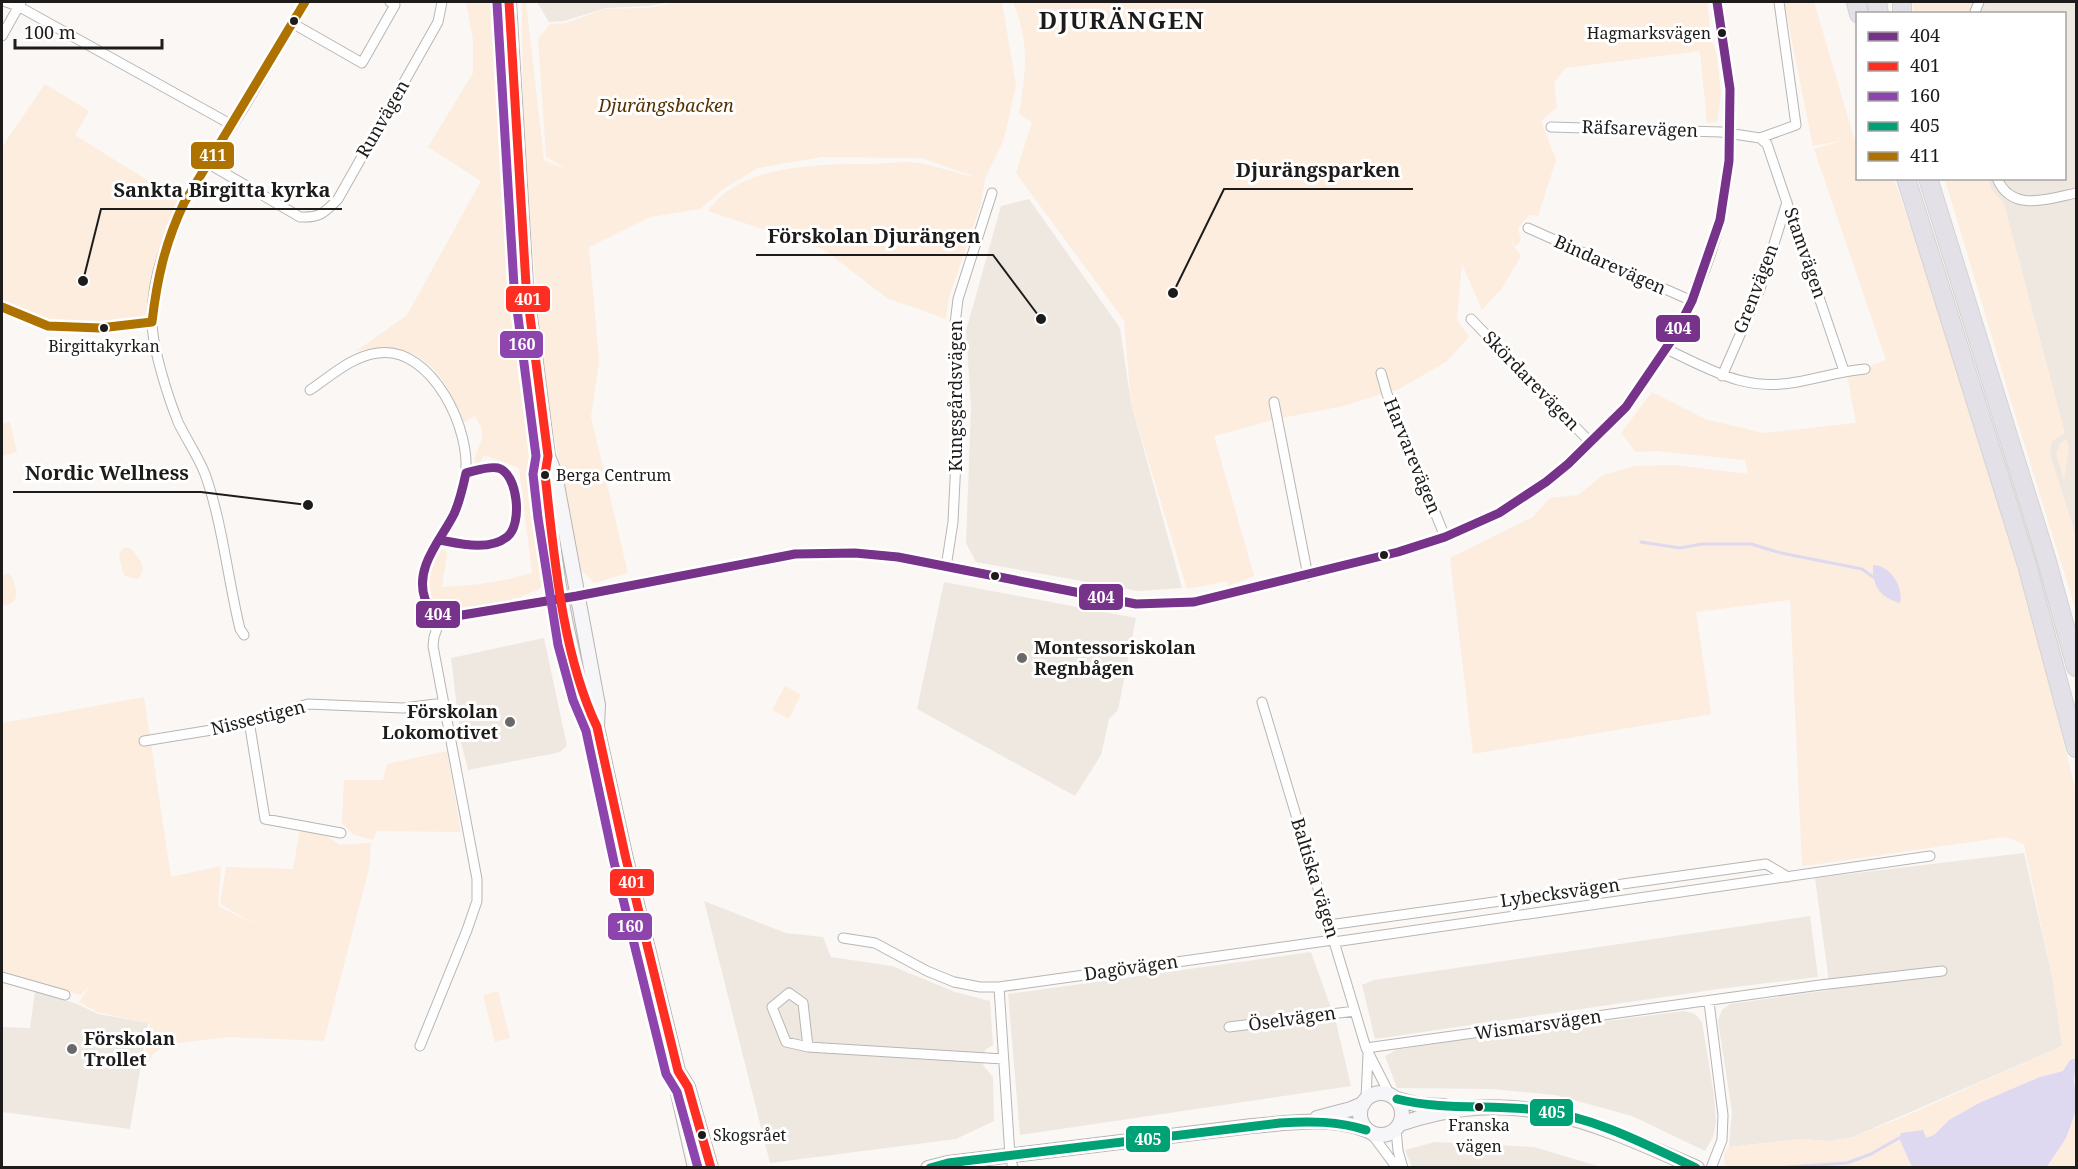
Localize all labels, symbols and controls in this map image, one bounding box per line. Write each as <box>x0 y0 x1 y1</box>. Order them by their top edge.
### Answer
district label: DJURÄNGEN <box>1039 3 1205 36</box>
scale bar <box>15 12 162 50</box>
legend <box>1856 12 2066 180</box>
unlabelled marker <box>288 15 300 27</box>
text: 100 m <box>24 20 76 44</box>
place label: Hagmarksvägen <box>1587 22 1711 44</box>
text: 404 <box>1910 23 1940 47</box>
marker: Hagmarksvägen <box>1716 27 1728 39</box>
text: 401 <box>1910 53 1940 77</box>
street label: Runvägen <box>350 75 414 162</box>
text: 160 <box>1910 83 1940 107</box>
park label: Djurängsbacken <box>597 93 734 117</box>
text: 405 <box>1910 113 1940 137</box>
street label: Räfsarevägen <box>1581 114 1699 142</box>
line badge: 411 <box>190 141 235 170</box>
text: 411 <box>1910 143 1940 167</box>
text: 411 <box>199 144 227 166</box>
callout: Djurängsparken <box>1224 151 1413 189</box>
text: Djurängsparken <box>1236 156 1400 183</box>
callout: Sankta Birgitta kyrka <box>101 171 342 209</box>
text: Sankta Birgitta kyrka <box>113 176 331 203</box>
street label: Stamvägen <box>1779 204 1833 302</box>
callout: Förskolan Djurängen <box>756 217 993 255</box>
text: Förskolan Djurängen <box>767 222 981 249</box>
street label: Bindarevägen <box>1551 229 1670 300</box>
street label: Grenvägen <box>1727 240 1783 337</box>
line badge: 401 <box>505 285 551 313</box>
text: 401 <box>514 288 542 310</box>
line badge: 404 <box>1655 314 1701 343</box>
text: 404 <box>1664 317 1692 339</box>
street label: Kungsgårdsvägen <box>943 320 967 472</box>
marker: Birgittakyrkan <box>98 322 110 334</box>
street label: Skördarevägen <box>1478 325 1586 436</box>
line badge: 160 <box>499 330 544 359</box>
text: 160 <box>508 333 536 355</box>
place label: Birgittakyrkan <box>48 335 160 357</box>
street label: Harvarevägen <box>1379 394 1447 518</box>
callout: Nordic Wellness <box>13 454 201 492</box>
text: Nordic Wellness <box>25 459 189 486</box>
place label: Berga Centrum <box>556 464 672 486</box>
marker: Berga Centrum <box>539 469 551 481</box>
unlabelled marker <box>1378 549 1390 561</box>
unlabelled marker <box>989 570 1001 582</box>
line badge: 404 <box>1078 583 1124 611</box>
text: 404 <box>1087 586 1115 608</box>
line badge: 404 <box>415 600 461 629</box>
text: 404 <box>424 603 452 625</box>
place label: Montessoriskolan Regnbågen <box>1034 635 1196 680</box>
marker: Montessoriskolan Regnbågen <box>1015 651 1029 665</box>
street label: Nissestigen <box>208 694 308 740</box>
place label: Förskolan Lokomotivet <box>382 699 498 744</box>
marker: Förskolan Lokomotivet <box>503 715 517 729</box>
street label: Baltiska vägen <box>1286 815 1346 941</box>
line badge: 401 <box>609 868 655 897</box>
text: 401 <box>618 871 646 893</box>
street label: Lybecksvägen <box>1499 872 1622 912</box>
line badge: 160 <box>607 912 653 941</box>
text: 160 <box>616 915 644 937</box>
street label: Dagövägen <box>1082 948 1180 985</box>
street label: Öselvägen <box>1247 1000 1338 1036</box>
street label: Wismarsvägen <box>1473 1003 1603 1045</box>
place label: Förskolan Trollet <box>84 1026 175 1071</box>
marker: Förskolan Trollet <box>65 1042 79 1056</box>
line badge: 405 <box>1529 1098 1574 1127</box>
marker: Franska vägen <box>1473 1101 1485 1113</box>
text: 405 <box>1538 1101 1566 1123</box>
place label: Franska vägen <box>1448 1114 1510 1157</box>
place label: Skogsrået <box>713 1124 787 1146</box>
line badge: 405 <box>1125 1125 1171 1153</box>
text: 405 <box>1134 1128 1162 1150</box>
marker: Skogsrået <box>696 1129 708 1141</box>

